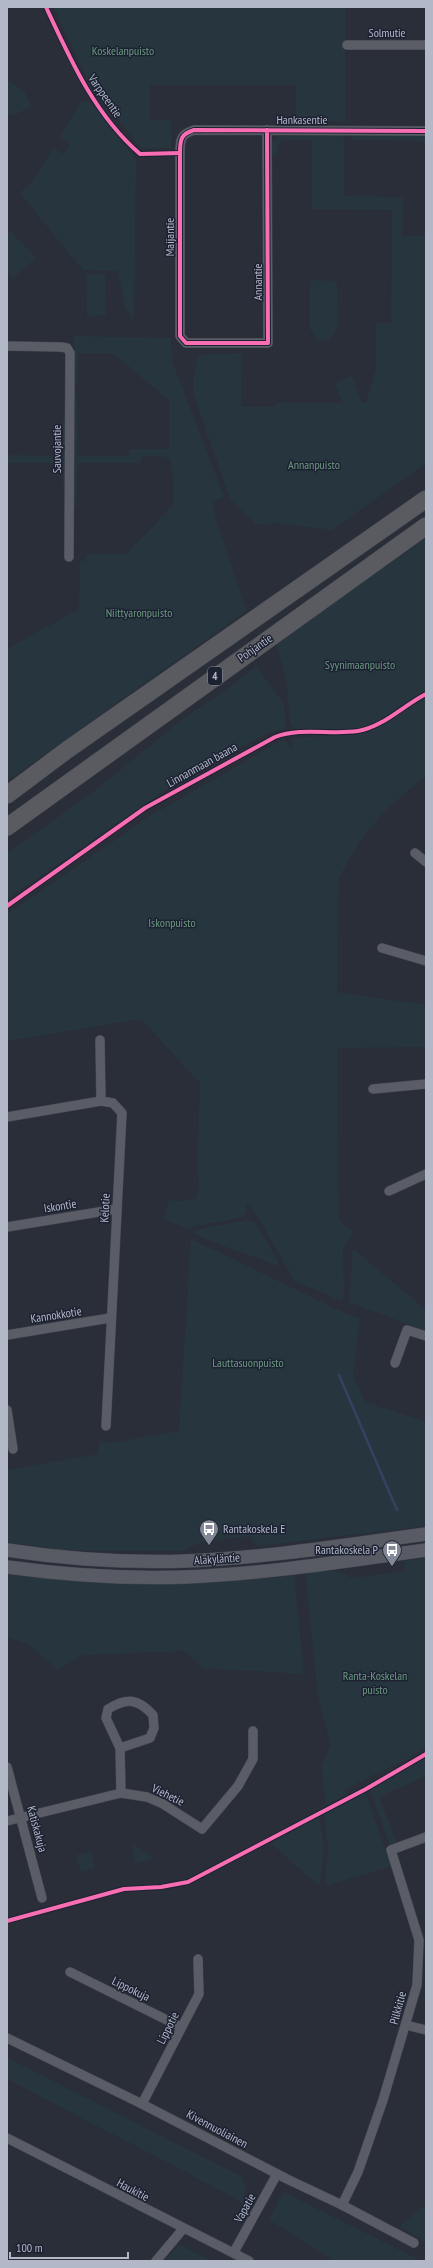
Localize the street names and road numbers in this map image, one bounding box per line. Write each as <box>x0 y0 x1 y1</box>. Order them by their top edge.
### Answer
street label: Solmutie <box>369 25 406 40</box>
street label: Varppeentie <box>84 70 126 120</box>
street label: Hankasentie <box>276 112 328 127</box>
street label: Maijantie <box>162 218 177 256</box>
street label: Annantie <box>250 263 265 301</box>
street label: Sauvojantie <box>49 425 64 473</box>
street label: Pohjantie <box>234 630 275 665</box>
road number: 4 <box>208 667 222 685</box>
street label: Linnanmaan baana <box>164 739 240 790</box>
street label: Kelotie <box>96 1193 113 1223</box>
street label: Iskontie <box>43 1196 77 1215</box>
street label: Kannokkotie <box>29 1303 83 1326</box>
street label: Alakyläntie <box>193 1549 241 1568</box>
street label: Viehetie <box>149 1780 187 1809</box>
street label: Katiskakuja <box>24 1804 51 1854</box>
street label: Lippokuja <box>110 1973 153 2004</box>
street label: Pilkkitie <box>386 1990 409 2026</box>
street label: Lippotie <box>153 2009 182 2046</box>
street label: Kivennuoliainen <box>184 2106 250 2151</box>
street label: Haukitie <box>114 2175 152 2204</box>
street label: Vapatie <box>230 2191 259 2226</box>

